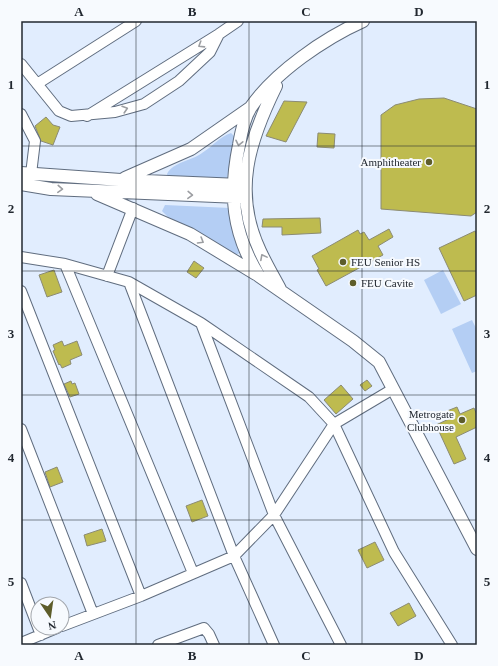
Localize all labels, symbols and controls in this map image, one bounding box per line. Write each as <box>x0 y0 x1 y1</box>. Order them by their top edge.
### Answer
text: A <box>74 4 84 19</box>
text: B <box>188 4 197 19</box>
text: C <box>301 4 311 19</box>
text: D <box>414 4 424 19</box>
one-way arrow <box>198 40 205 48</box>
text: 1 <box>8 77 14 92</box>
text: 1 <box>484 77 490 92</box>
one-way arrow <box>122 105 129 114</box>
one-way arrow <box>235 140 243 147</box>
place label: Amphitheater <box>361 156 421 168</box>
marker: Amphitheater <box>424 157 434 167</box>
one-way arrow <box>57 185 63 194</box>
one-way arrow <box>187 191 193 199</box>
text: 2 <box>8 201 14 216</box>
text: 2 <box>484 201 490 216</box>
one-way arrow <box>197 236 204 243</box>
one-way arrow <box>260 254 268 261</box>
place label: FEU Senior HS <box>351 256 420 268</box>
marker: FEU Senior HS <box>338 257 348 267</box>
place label: FEU Cavite <box>361 277 413 289</box>
marker: FEU Cavite <box>348 278 358 288</box>
text: 3 <box>8 326 15 341</box>
text: 3 <box>484 326 491 341</box>
place label: Metrogate Clubhouse <box>407 408 454 433</box>
marker: Metrogate Clubhouse <box>457 415 467 425</box>
text: 4 <box>8 450 15 465</box>
text: 4 <box>484 450 491 465</box>
text: 5 <box>8 574 15 589</box>
text: 5 <box>484 574 491 589</box>
north arrow <box>30 596 70 636</box>
text: N <box>47 619 57 632</box>
text: A <box>74 648 84 663</box>
text: B <box>188 648 197 663</box>
text: C <box>301 648 311 663</box>
text: D <box>414 648 424 663</box>

